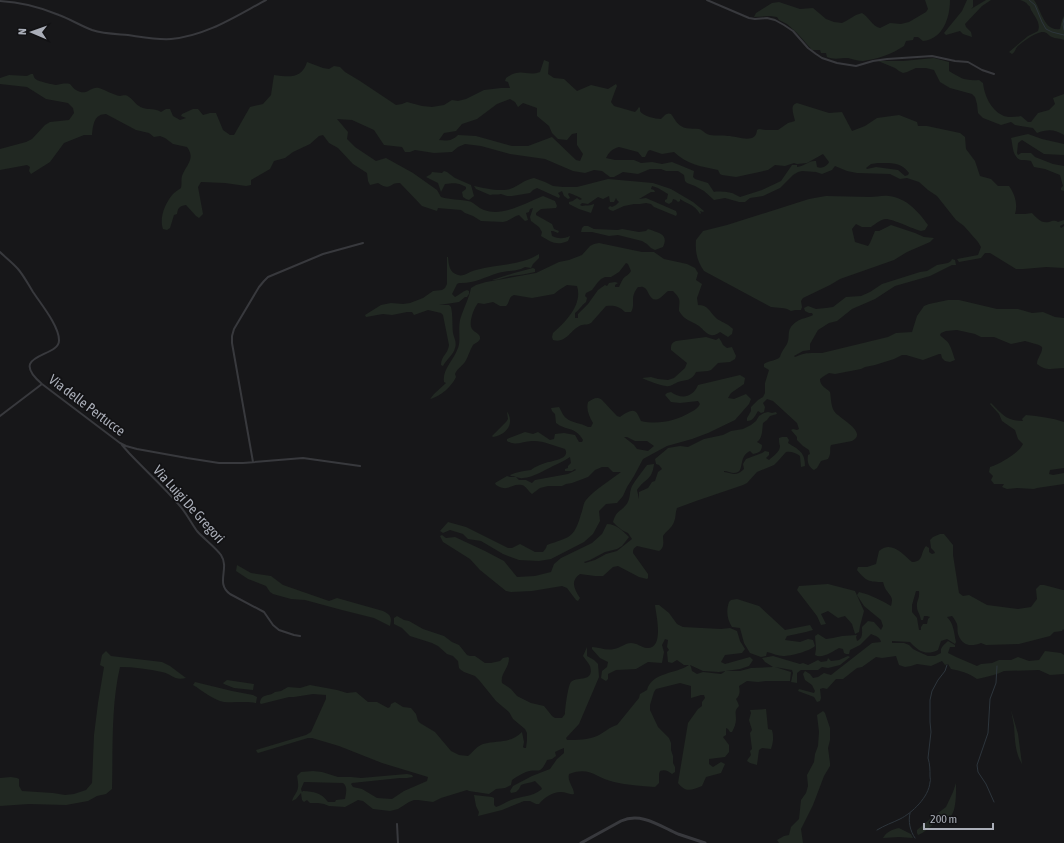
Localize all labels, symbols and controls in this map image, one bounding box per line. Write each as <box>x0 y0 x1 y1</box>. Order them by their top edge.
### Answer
north arrow <box>12 12 52 52</box>
text: N <box>16 28 28 35</box>
street label: Via delle Pertucce <box>46 371 128 439</box>
street label: Via Luigi De Gregori <box>150 462 228 546</box>
scale bar <box>924 805 993 831</box>
text: 200 m <box>930 812 957 826</box>

